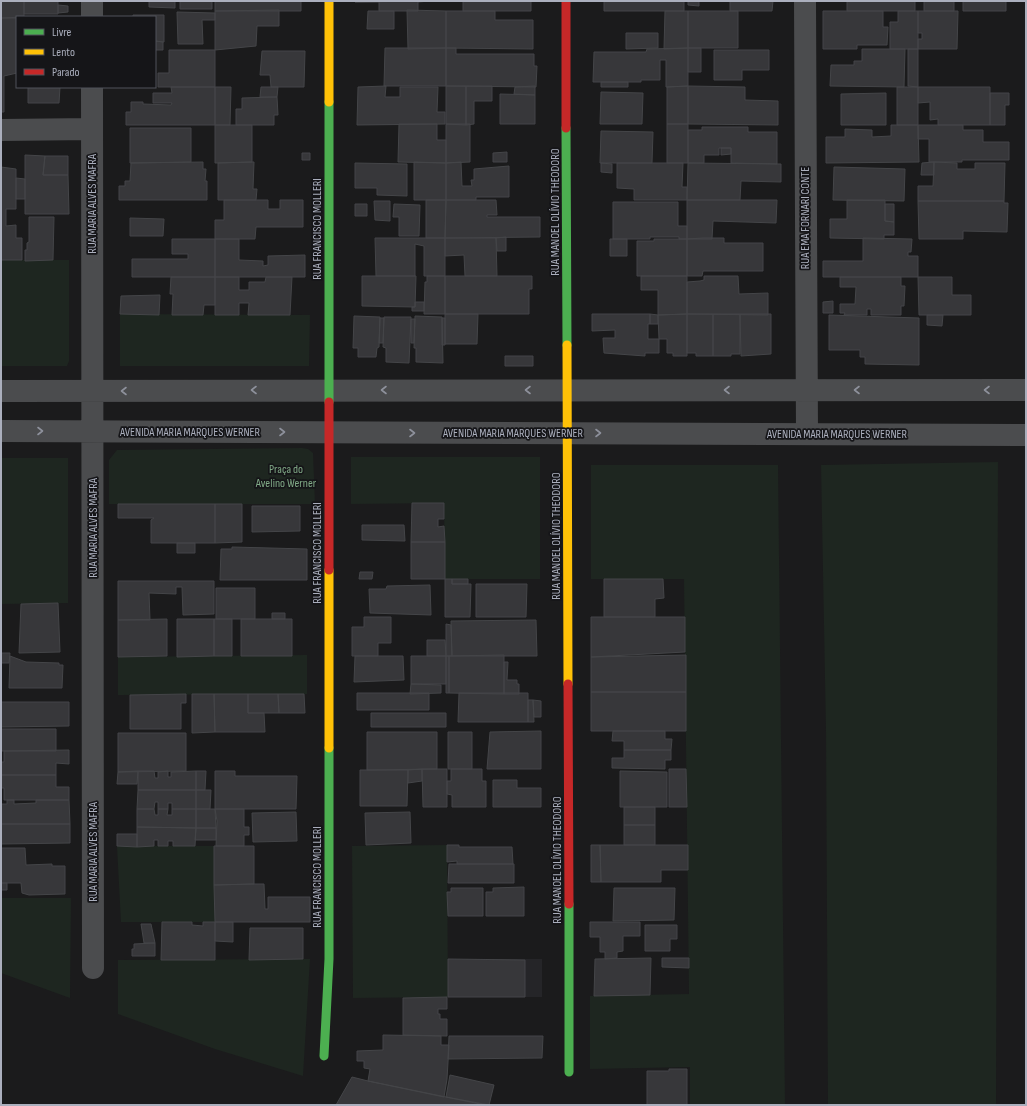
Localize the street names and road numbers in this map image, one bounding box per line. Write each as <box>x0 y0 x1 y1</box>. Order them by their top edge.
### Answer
street label: RUA MANOEL OLÍVIO THEODORO <box>548 148 563 276</box>
street label: RUA MARIA ALVES MAFRA <box>85 153 100 254</box>
street label: RUA EMA FORNARI CONTE <box>798 167 813 269</box>
street label: RUA FRANCISCO MOLLERI <box>310 178 325 280</box>
street label: AVENIDA MARIA MARQUES WERNER <box>119 425 261 440</box>
street label: AVENIDA MARIA MARQUES WERNER <box>442 426 584 441</box>
street label: AVENIDA MARIA MARQUES WERNER <box>766 427 908 442</box>
street label: RUA MANOEL OLÍVIO THEODORO <box>549 472 564 600</box>
street label: RUA MARIA ALVES MAFRA <box>86 477 101 578</box>
street label: RUA FRANCISCO MOLLERI <box>310 502 325 604</box>
street label: RUA MANOEL OLÍVIO THEODORO <box>550 796 565 924</box>
street label: RUA MARIA ALVES MAFRA <box>86 801 101 902</box>
street label: RUA FRANCISCO MOLLERI <box>310 826 325 928</box>

